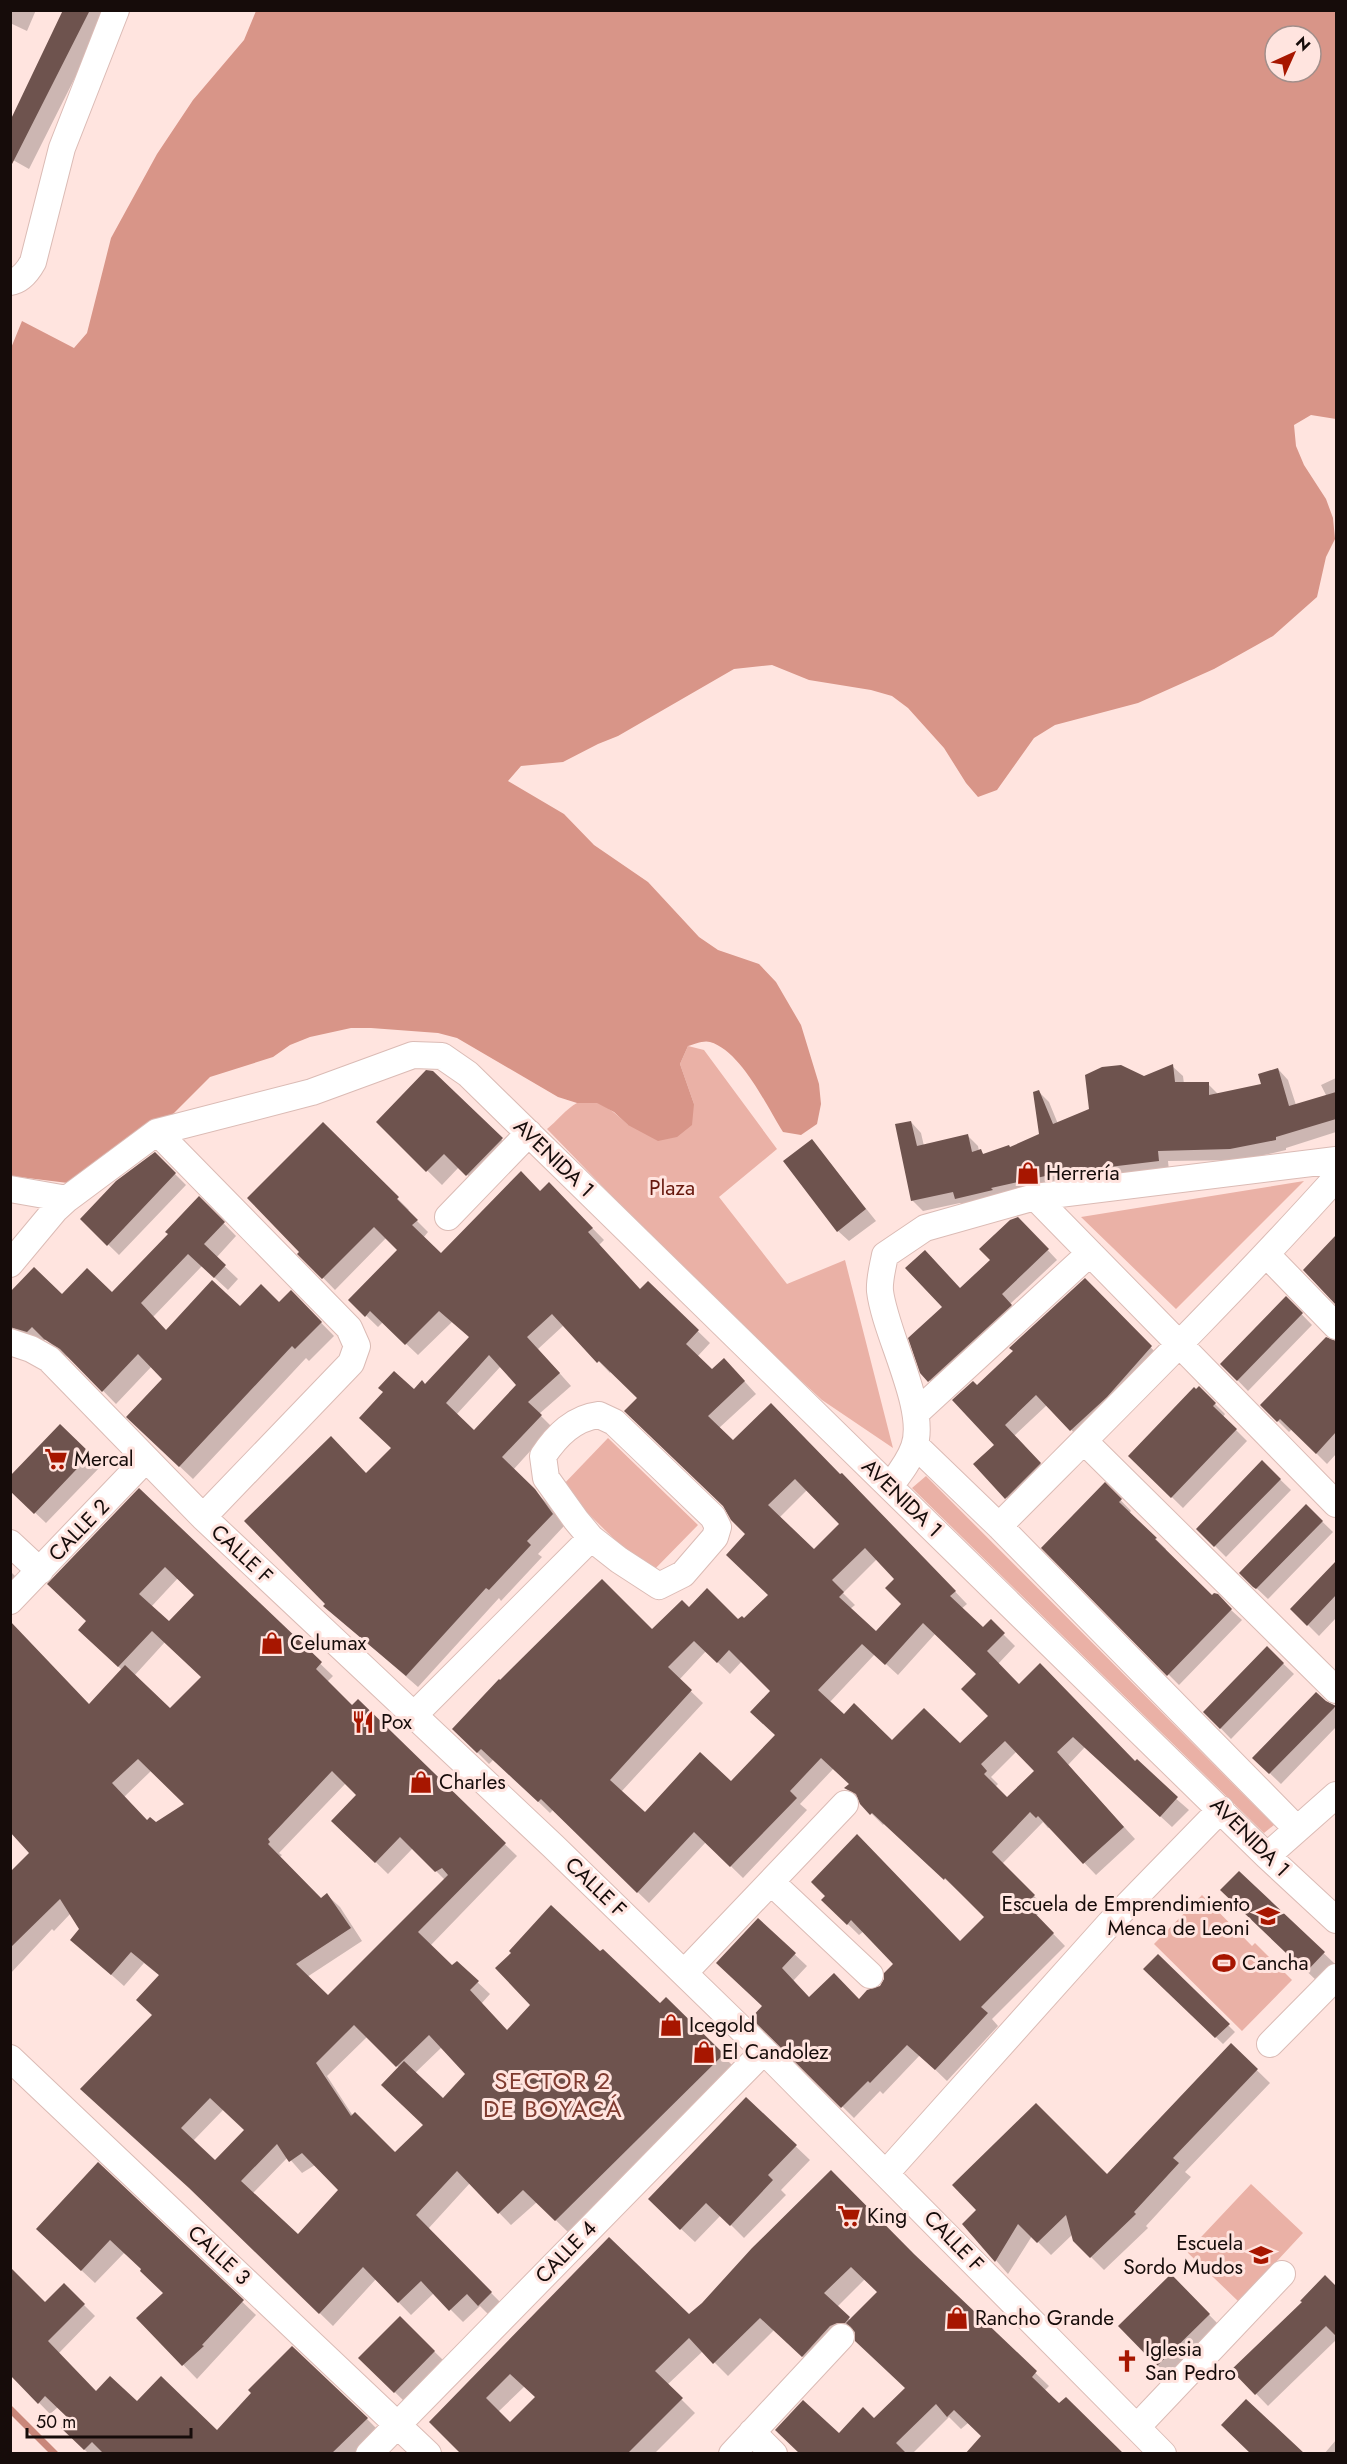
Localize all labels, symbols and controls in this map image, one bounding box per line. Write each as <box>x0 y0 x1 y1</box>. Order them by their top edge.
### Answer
north arrow <box>1263 24 1323 84</box>
text: N <box>1291 31 1316 56</box>
street label: AVENIDA 1 <box>507 1112 601 1204</box>
place label: Herrería <box>1046 1158 1120 1188</box>
shop icon: Herrería <box>1015 1160 1041 1186</box>
park label: Plaza <box>649 1173 695 1203</box>
place label: Mercal <box>74 1444 134 1474</box>
supermarket icon: Mercal <box>43 1446 69 1472</box>
street label: AVENIDA 1 <box>855 1452 949 1544</box>
street label: CALLE 2 <box>42 1492 116 1568</box>
street label: CALLE F <box>204 1517 280 1591</box>
place label: Celumax <box>290 1628 367 1658</box>
shop icon: Celumax <box>259 1630 285 1656</box>
place label: Pox <box>381 1707 412 1737</box>
restaurant icon: Pox <box>350 1709 376 1735</box>
place label: Charles <box>439 1767 506 1797</box>
shop icon: Charles <box>408 1769 434 1795</box>
street label: AVENIDA 1 <box>1203 1790 1297 1884</box>
street label: CALLE F <box>559 1850 633 1924</box>
place label: Escuela de Emprendimiento Menca de Leoni <box>1002 1889 1250 1943</box>
school or university icon: Escuela de Emprendimiento Menca de Leoni <box>1255 1903 1281 1929</box>
place label: Cancha <box>1242 1948 1309 1978</box>
sports icon: Cancha <box>1211 1950 1237 1976</box>
place label: Icegold <box>689 2010 755 2040</box>
shop icon: Icegold <box>658 2012 684 2038</box>
place label: El Candolez <box>722 2037 829 2067</box>
shop icon: El Candolez <box>691 2039 717 2065</box>
district label: SECTOR 2 DE BOYACÁ <box>483 2063 623 2126</box>
place label: King <box>867 2201 907 2231</box>
supermarket icon: King <box>836 2203 862 2229</box>
street label: CALLE F <box>917 2204 991 2278</box>
street label: CALLE 4 <box>528 2214 604 2290</box>
street label: CALLE 3 <box>181 2218 257 2292</box>
place label: Escuela Sordo Mudos <box>1123 2228 1243 2282</box>
school or university icon: Escuela Sordo Mudos <box>1248 2242 1274 2268</box>
place label: Rancho Grande <box>975 2303 1114 2333</box>
shop icon: Rancho Grande <box>944 2305 970 2331</box>
place label: Iglesia San Pedro <box>1145 2334 1236 2388</box>
church icon: Iglesia San Pedro <box>1114 2348 1140 2374</box>
scale bar <box>27 2401 190 2439</box>
text: 50 m <box>36 2409 76 2435</box>

